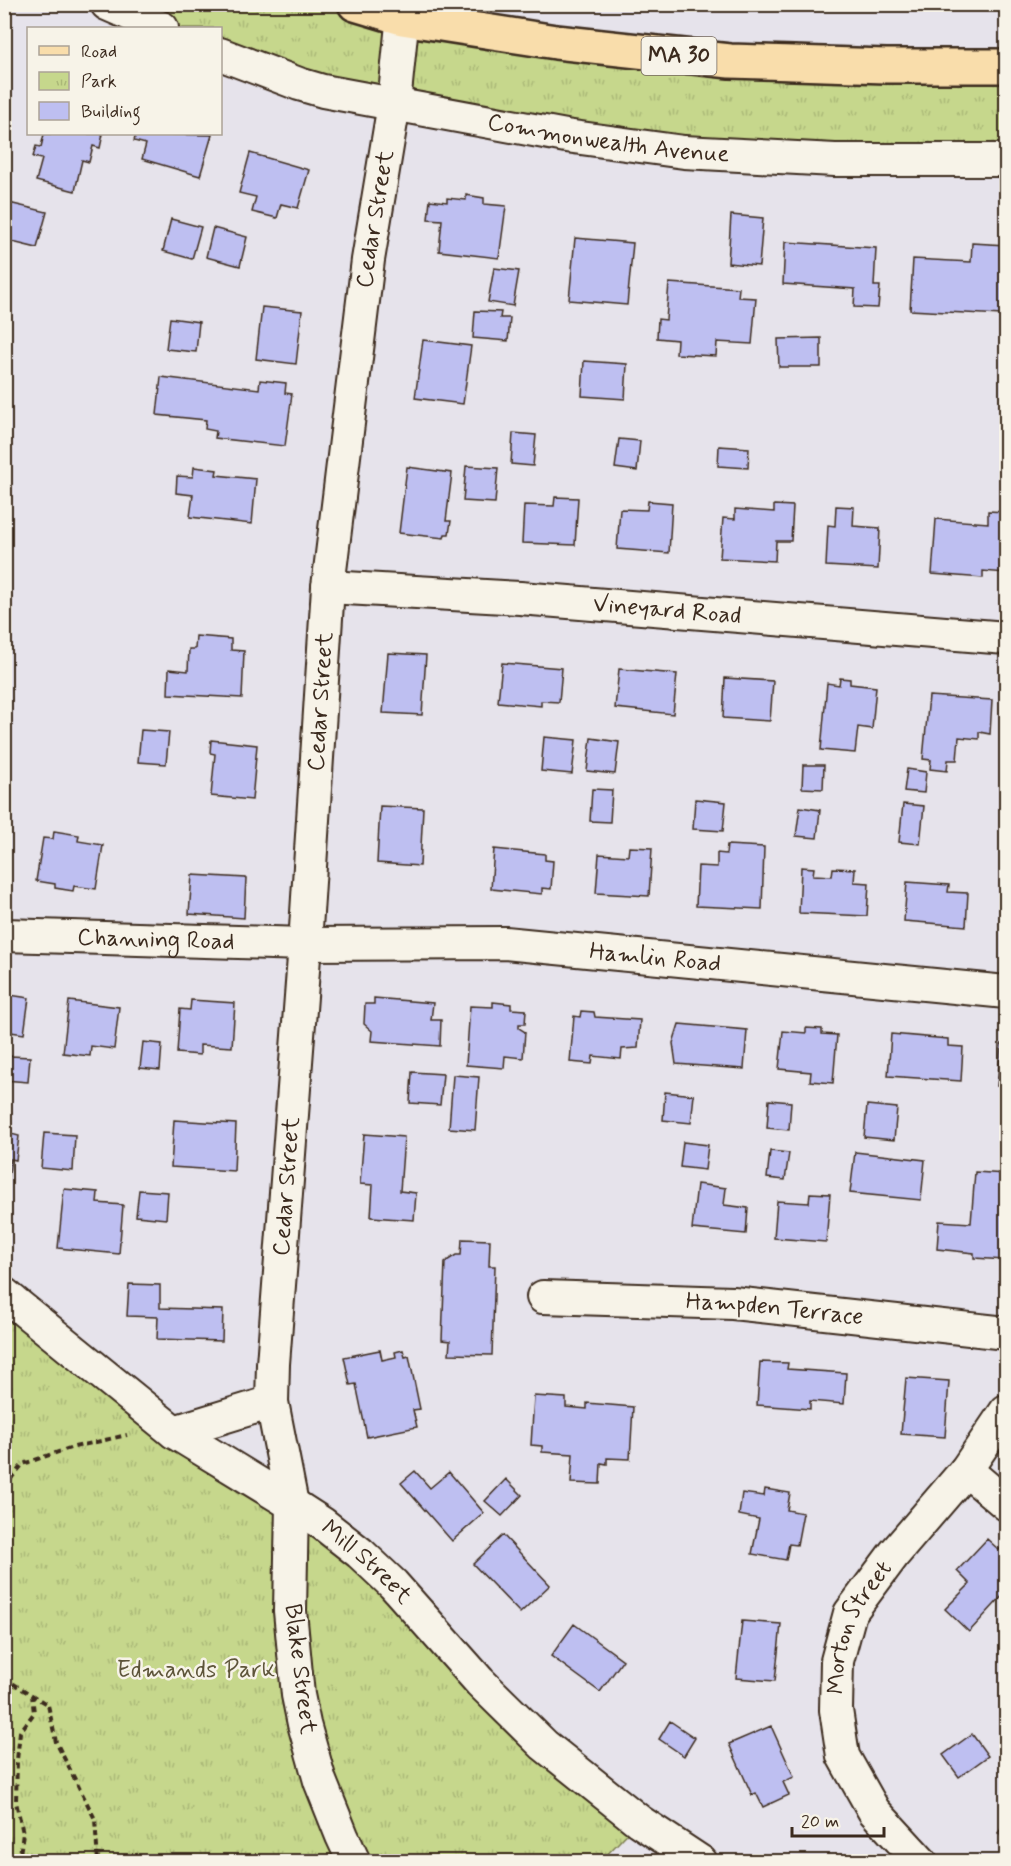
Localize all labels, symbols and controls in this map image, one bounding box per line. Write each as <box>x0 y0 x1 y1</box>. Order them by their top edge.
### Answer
legend <box>27 27 222 135</box>
road number: MA 30 <box>642 37 716 75</box>
text: Road <box>81 40 117 64</box>
text: Park <box>81 70 117 94</box>
text: Building <box>81 100 141 126</box>
street label: Commonwealth Avenue <box>485 106 730 170</box>
street label: Cedar Street <box>349 148 402 290</box>
street label: Vineyard Road <box>592 589 742 632</box>
street label: Cedar Street <box>301 631 341 772</box>
street label: Channing Road <box>77 922 235 958</box>
street label: Hamlin Road <box>588 936 722 980</box>
street label: Cedar Street <box>266 1116 307 1257</box>
street label: Hampden Terrace <box>685 1286 865 1333</box>
street label: Mill Street <box>315 1513 419 1611</box>
street label: Morton Street <box>821 1554 899 1695</box>
street label: Blake Street <box>277 1602 323 1736</box>
park label: Edmands Park <box>117 1655 275 1686</box>
scale bar <box>792 1800 884 1838</box>
text: 20 m <box>801 1810 839 1834</box>

